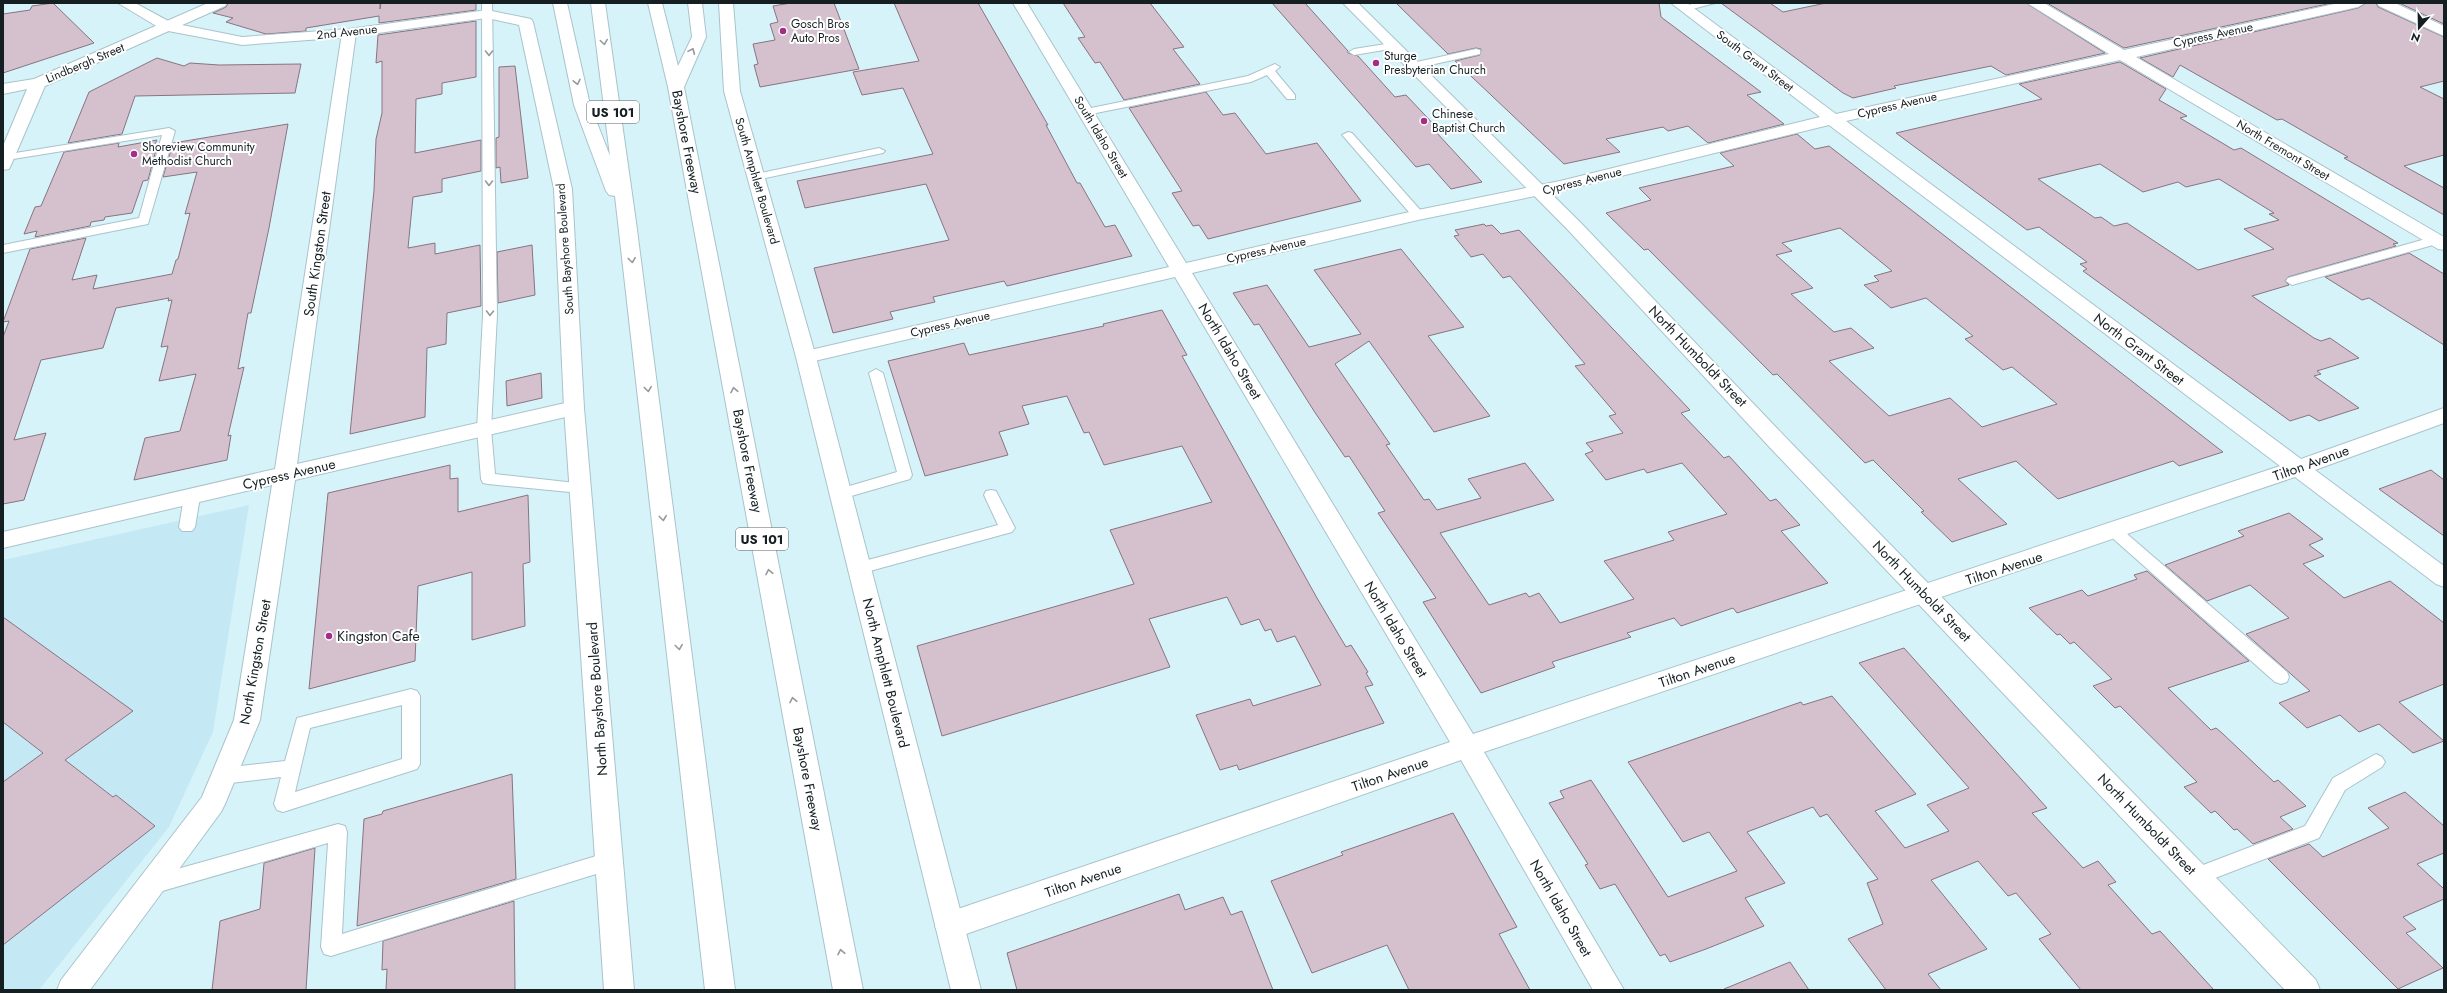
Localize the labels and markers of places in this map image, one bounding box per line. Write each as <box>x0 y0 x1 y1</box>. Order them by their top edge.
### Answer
place label: Gosch Bros Auto Pros <box>791 15 850 47</box>
marker: Gosch Bros Auto Pros <box>778 26 788 36</box>
place label: Sturge Presbyterian Church <box>1384 47 1486 79</box>
marker: Sturge Presbyterian Church <box>1371 58 1381 68</box>
place label: Chinese Baptist Church <box>1432 105 1505 137</box>
marker: Chinese Baptist Church <box>1419 116 1429 126</box>
place label: Shoreview Community Methodist Church <box>142 138 256 170</box>
marker: Shoreview Community Methodist Church <box>129 149 139 159</box>
place label: Kingston Cafe <box>337 626 420 646</box>
marker: Kingston Cafe <box>324 631 334 641</box>

